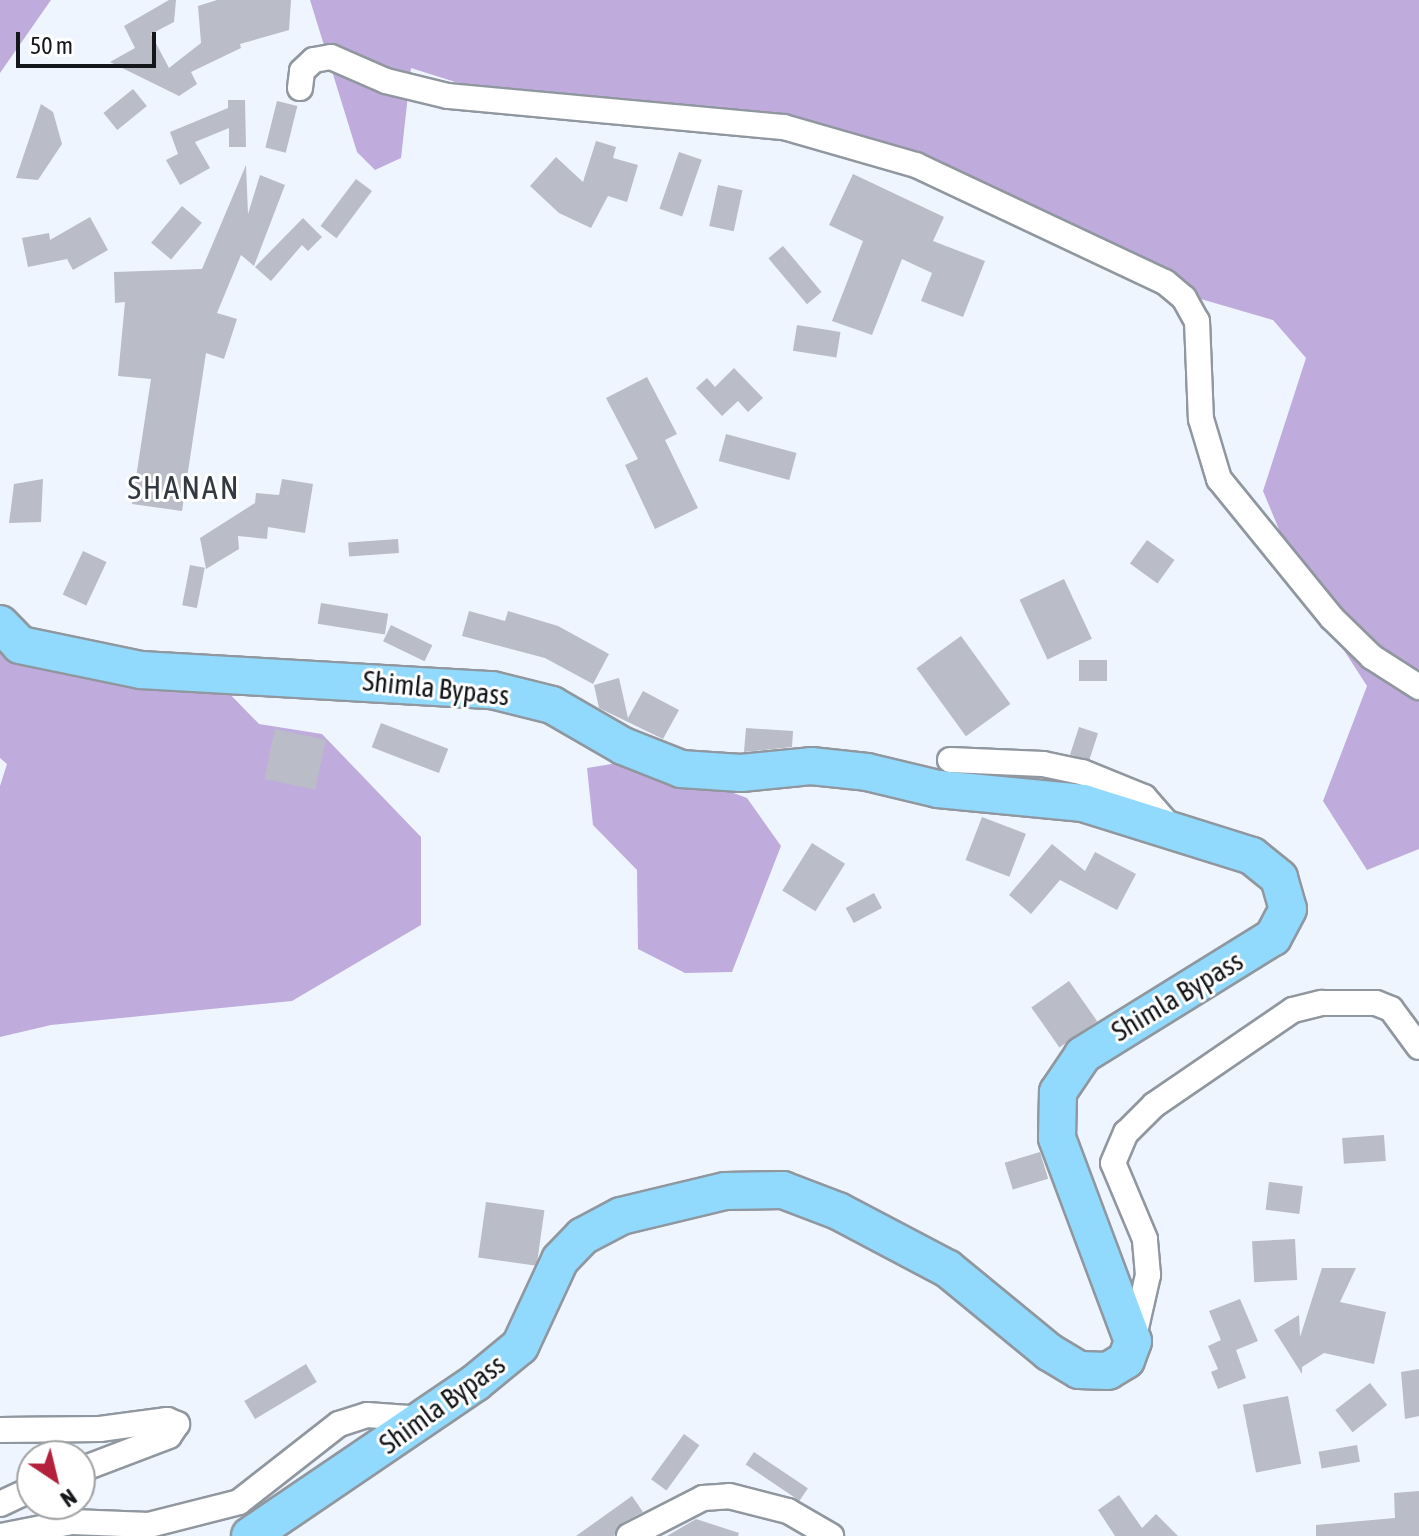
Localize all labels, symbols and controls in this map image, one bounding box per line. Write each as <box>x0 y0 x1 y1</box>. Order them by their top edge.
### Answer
scale bar <box>20 16 160 66</box>
text: 50 m <box>30 32 73 59</box>
district label: SHANAN <box>127 469 241 507</box>
street label: Shimla Bypass <box>361 664 511 712</box>
street label: Shimla Bypass <box>1105 944 1249 1048</box>
street label: Shimla Bypass <box>373 1347 511 1461</box>
north arrow <box>16 1440 96 1520</box>
text: N <box>56 1484 81 1512</box>

